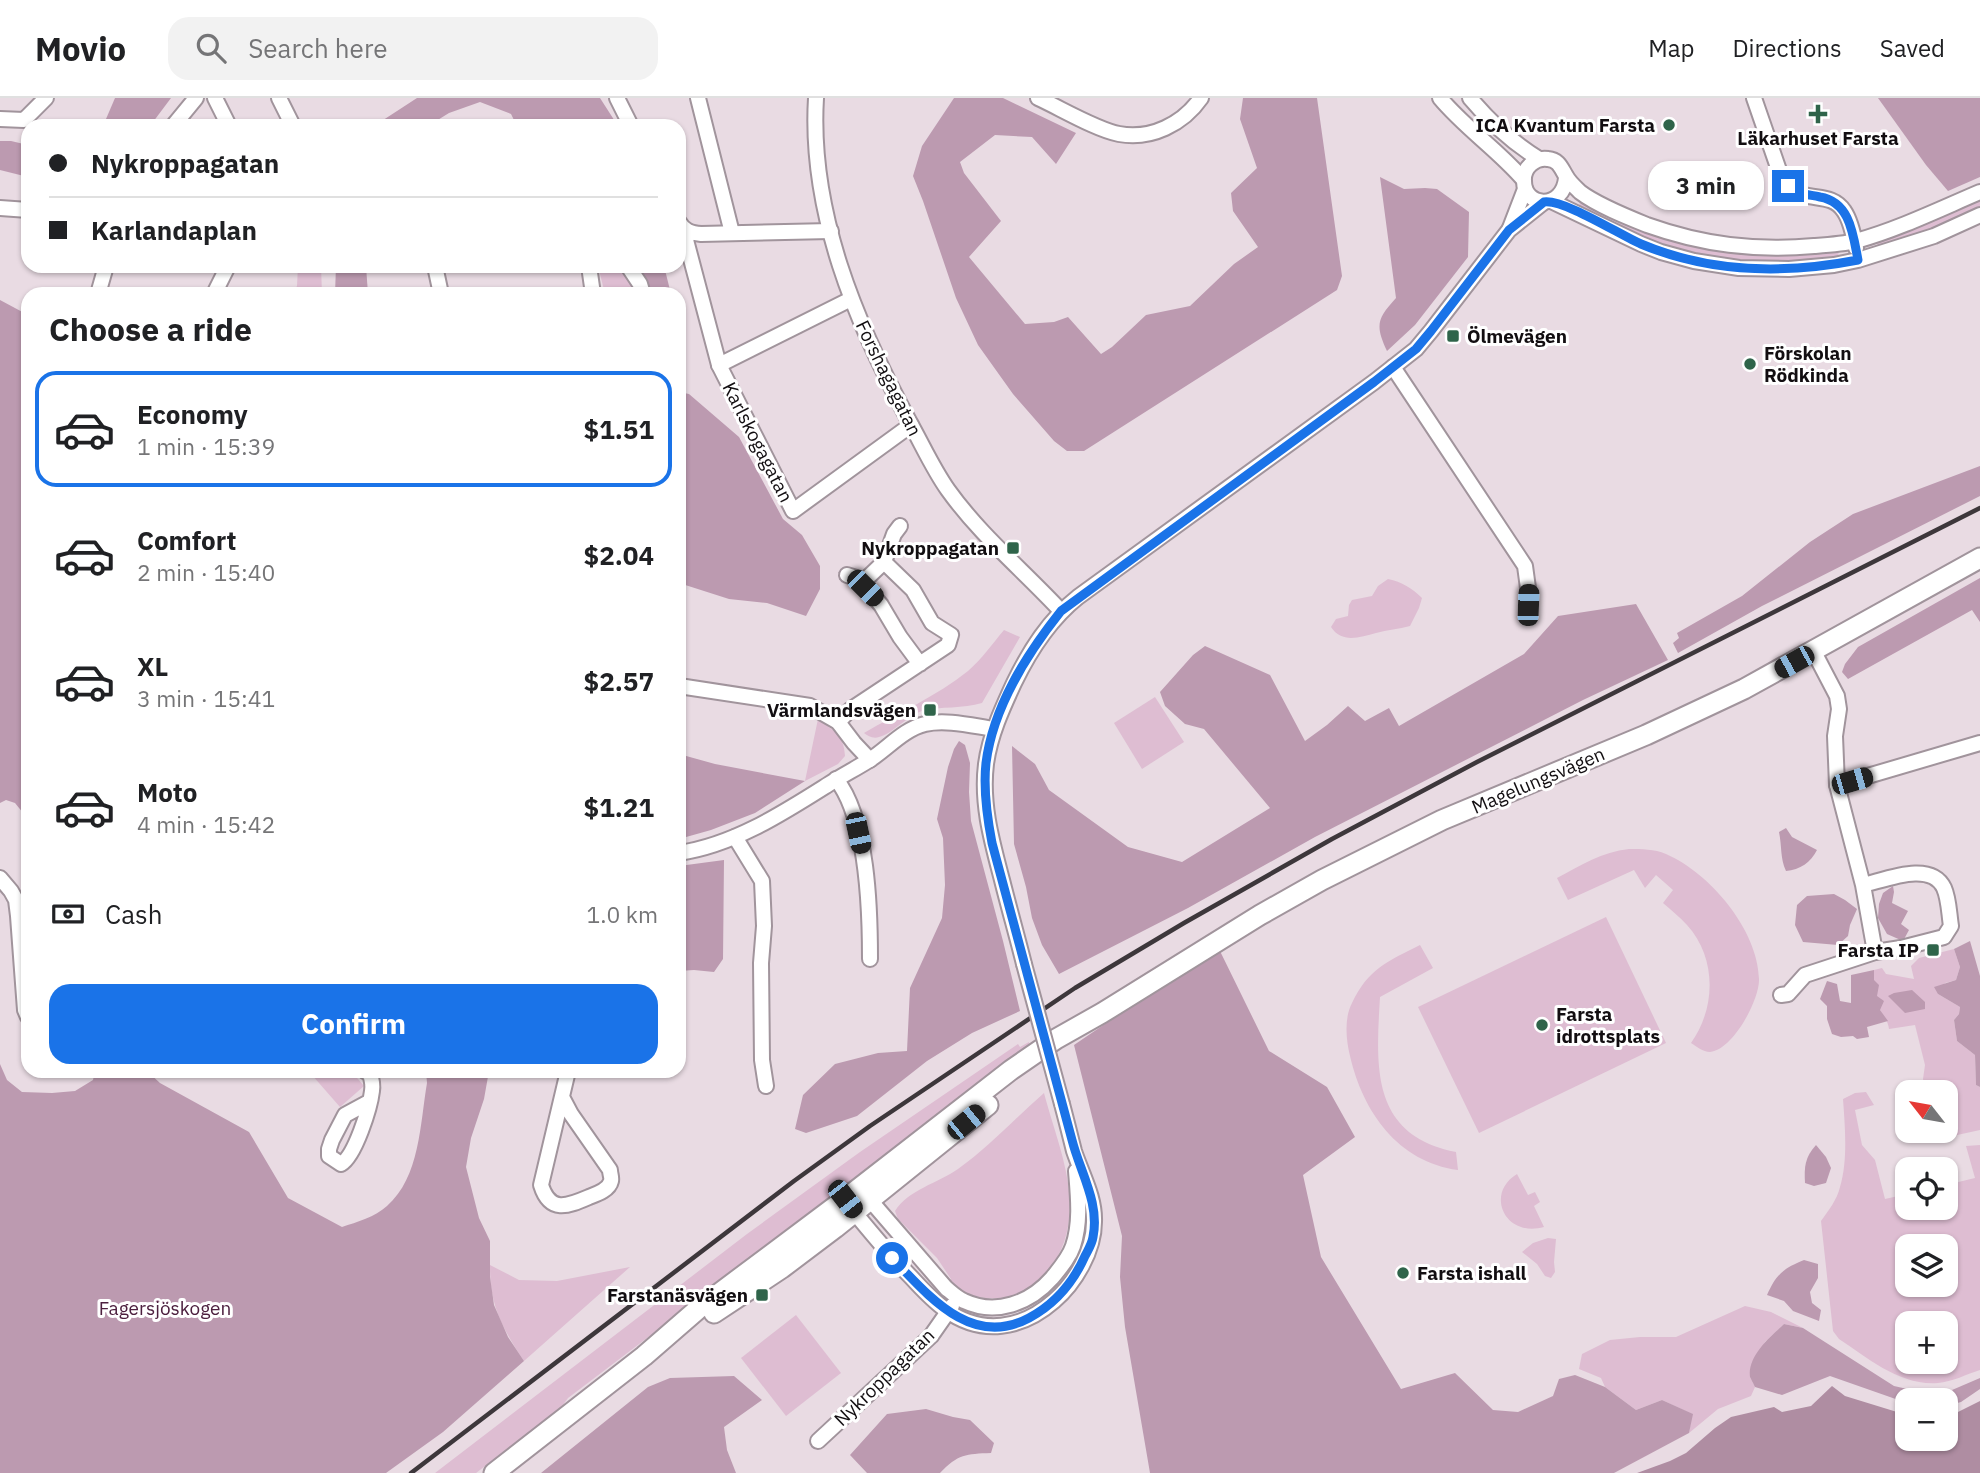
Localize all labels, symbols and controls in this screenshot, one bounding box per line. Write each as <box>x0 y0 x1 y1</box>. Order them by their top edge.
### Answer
search box <box>168 17 658 80</box>
text: Movio <box>35 27 126 70</box>
icon: search <box>192 29 230 67</box>
text: Search here <box>248 31 388 65</box>
text: Map <box>1648 32 1694 64</box>
text: Directions <box>1732 32 1842 64</box>
text: Saved <box>1880 32 1945 64</box>
marker: Läkarhuset Farsta <box>1808 104 1828 124</box>
place label: ICA Kvantum Farsta <box>1476 113 1655 137</box>
marker: ICA Kvantum Farsta <box>1661 117 1677 133</box>
place label: Läkarhuset Farsta <box>1737 126 1899 150</box>
text: Nykroppagatan <box>91 146 279 180</box>
callout: 3 min <box>1648 162 1764 210</box>
text: 3 min <box>1676 170 1736 200</box>
route end <box>1772 170 1804 202</box>
text: Karlandaplan <box>91 213 257 247</box>
text: Choose a ride <box>49 308 252 350</box>
street label: Forshagagatan <box>851 316 927 440</box>
place label: Ölmevägen <box>1467 324 1567 348</box>
marker: Ölmevägen <box>1445 328 1461 344</box>
place label: Förskolan Rödkinda <box>1764 341 1852 387</box>
marker: Förskolan Rödkinda <box>1742 356 1758 372</box>
street label: Karlskogagatan <box>717 378 799 506</box>
text: Economy <box>137 397 248 431</box>
icon: car <box>53 398 116 461</box>
text: $1.51 <box>584 412 654 446</box>
text: 1 min · 15:39 <box>137 431 275 461</box>
text: Comfort <box>137 523 236 557</box>
icon: car <box>53 524 116 587</box>
place label: Nykroppagatan <box>861 536 999 560</box>
text: $2.04 <box>584 538 654 572</box>
marker: Nykroppagatan <box>1005 540 1021 556</box>
text: 2 min · 15:40 <box>137 557 275 587</box>
car <box>843 566 888 610</box>
car <box>1517 584 1540 626</box>
car <box>1771 643 1818 681</box>
text: XL <box>137 649 168 683</box>
icon: car <box>53 650 116 713</box>
text: $2.57 <box>584 664 654 698</box>
text: 3 min · 15:41 <box>137 683 275 713</box>
place label: Värmlandsvägen <box>767 698 916 722</box>
marker: Värmlandsvägen <box>922 702 938 718</box>
street label: Magelungsvägen <box>1468 741 1608 819</box>
car <box>1829 765 1876 797</box>
text: Moto <box>137 775 197 809</box>
icon: car <box>53 776 116 839</box>
text: $1.21 <box>584 790 654 824</box>
text: 4 min · 15:42 <box>137 809 275 839</box>
car <box>844 810 873 856</box>
icon: cash <box>49 895 87 933</box>
text: Cash <box>105 897 162 931</box>
text: 1.0 km <box>587 899 658 929</box>
place label: Farsta IP <box>1837 938 1919 962</box>
marker: Farsta IP <box>1925 942 1941 958</box>
button: Confirm <box>49 984 658 1064</box>
place label: Farsta idrottsplats <box>1556 1002 1660 1048</box>
marker: Farsta idrottsplats <box>1534 1017 1550 1033</box>
north arrow <box>1895 1080 1958 1143</box>
map controls <box>1895 1080 1958 1451</box>
car <box>944 1101 989 1143</box>
button: locate <box>1895 1157 1958 1220</box>
car <box>824 1176 867 1222</box>
button: layers <box>1895 1234 1958 1297</box>
route start <box>876 1242 908 1274</box>
place label: Farsta ishall <box>1417 1261 1527 1285</box>
marker: Farsta ishall <box>1395 1265 1411 1281</box>
place label: Farstanäsvägen <box>607 1283 748 1307</box>
marker: Farstanäsvägen <box>754 1287 770 1303</box>
park label: Fagersjöskogen <box>99 1296 231 1320</box>
button: + <box>1895 1311 1958 1374</box>
street label: Nykroppagatan <box>829 1323 939 1431</box>
button: − <box>1895 1388 1958 1451</box>

